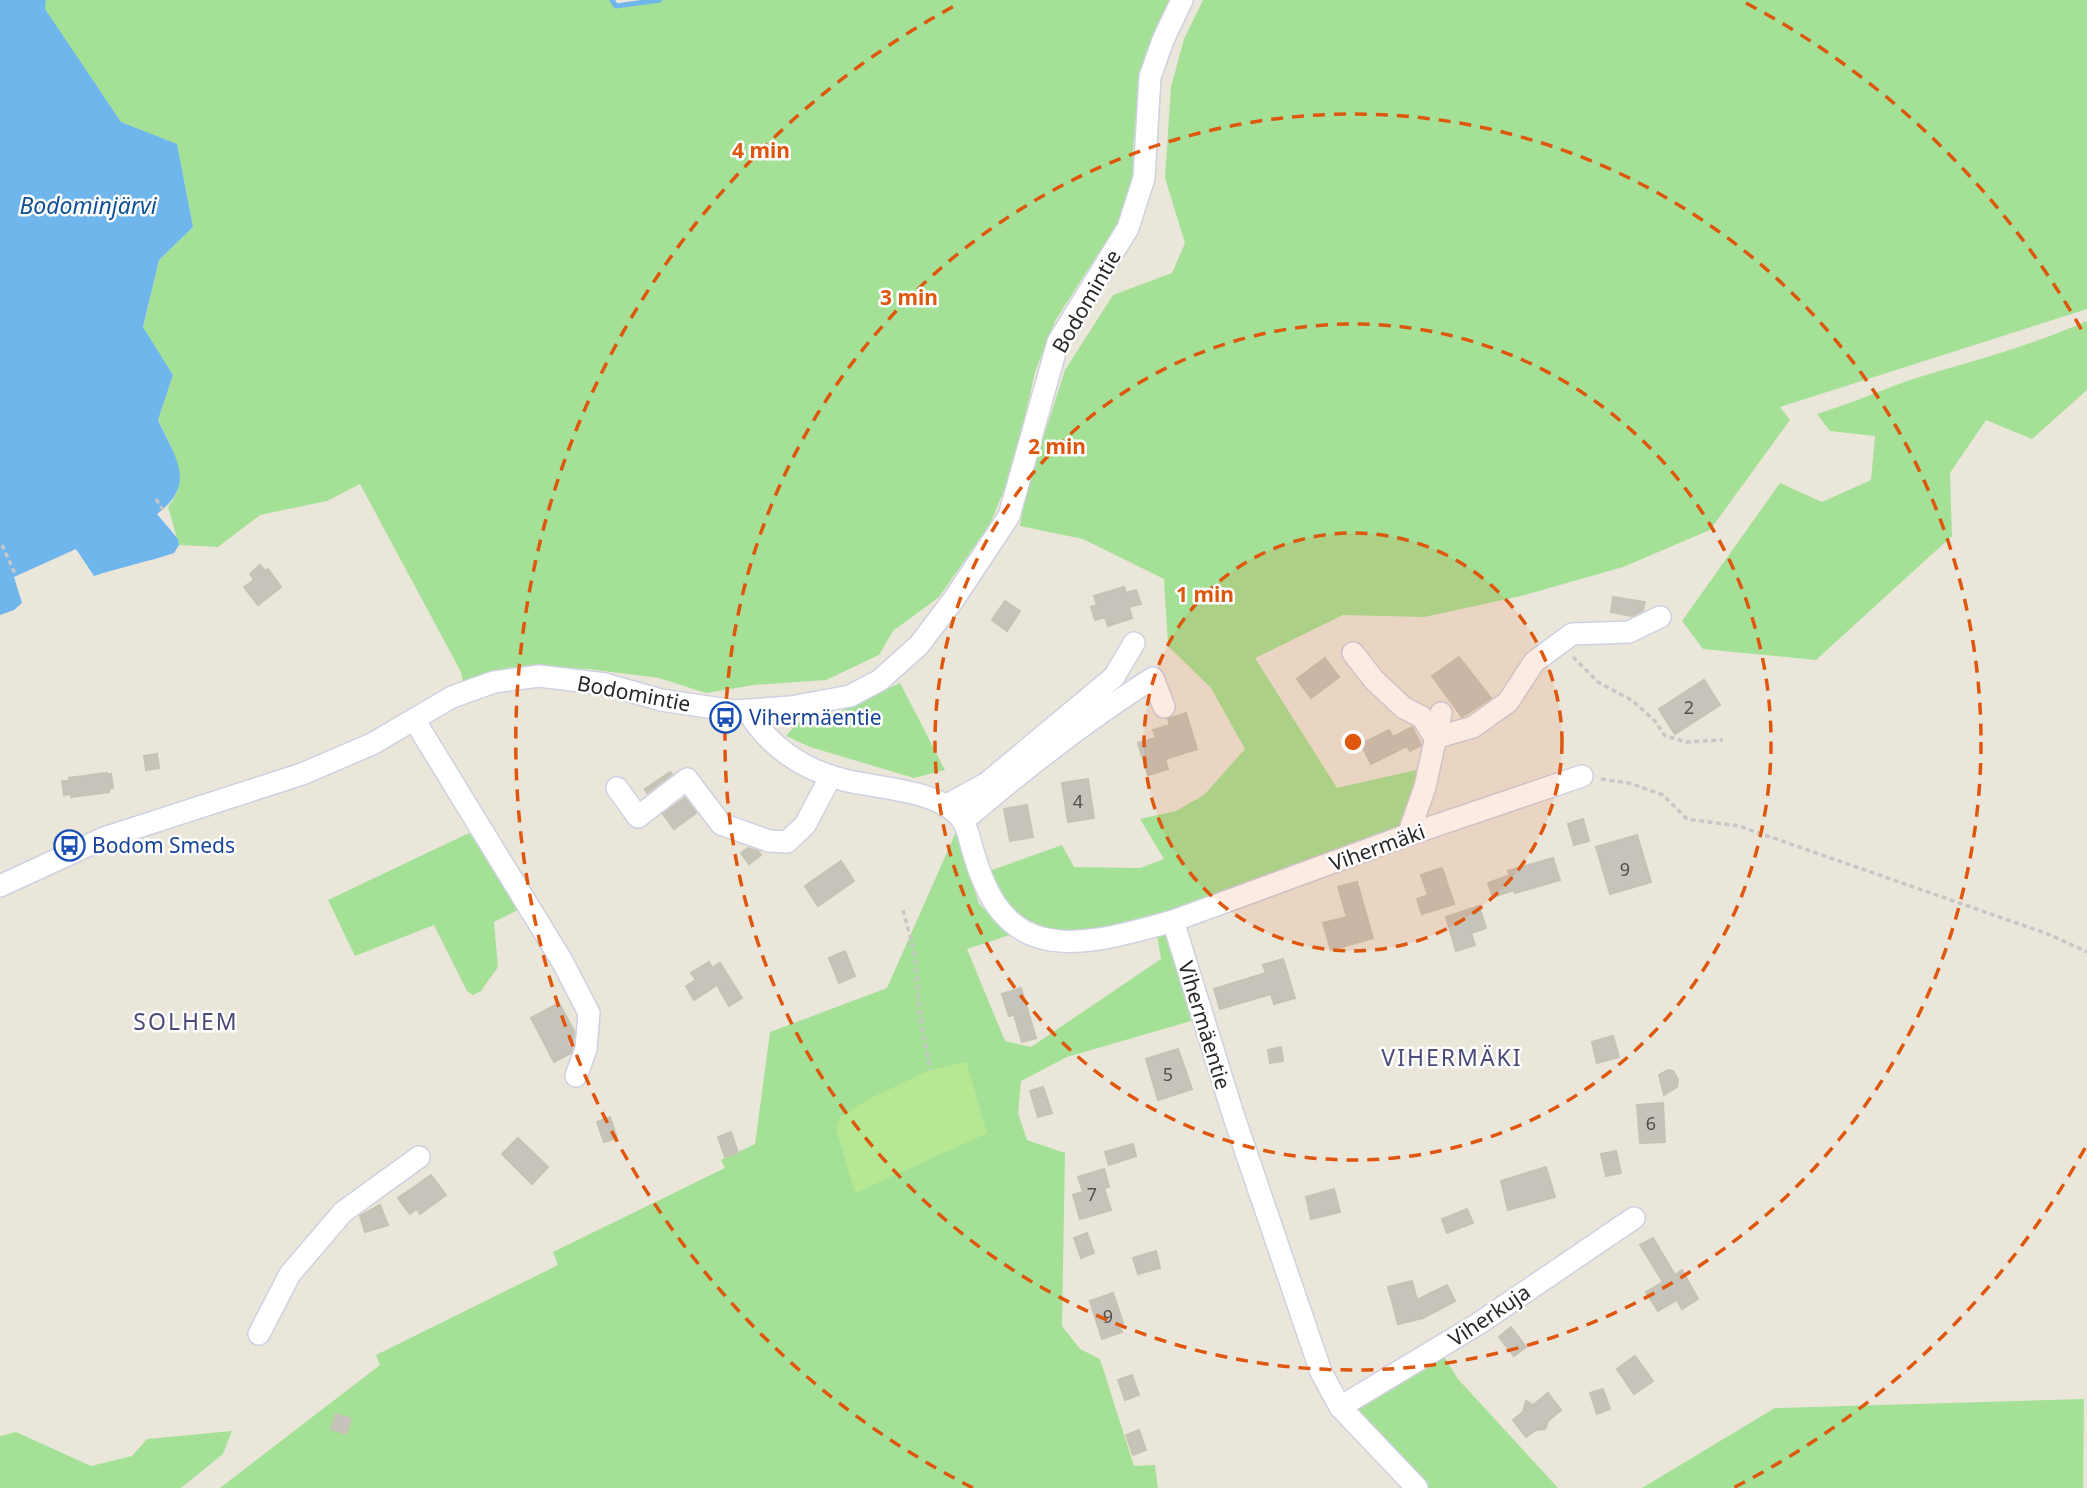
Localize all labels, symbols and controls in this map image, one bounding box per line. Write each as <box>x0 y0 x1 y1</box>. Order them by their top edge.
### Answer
text: 4 min <box>732 136 790 164</box>
water label: Bodominjärvi <box>19 189 158 221</box>
street label: Bodomintie <box>1045 244 1127 358</box>
text: 3 min <box>880 283 938 311</box>
text: 2 min <box>1028 432 1086 460</box>
text: 1 min <box>1176 580 1234 608</box>
street label: Bodomintie <box>575 668 693 718</box>
house number: 2 <box>1684 695 1694 719</box>
bus stop icon: Vihermäentie <box>709 700 743 734</box>
place label: Vihermäentie <box>749 703 882 731</box>
centre of rings <box>1341 730 1365 754</box>
house number: 4 <box>1073 789 1083 813</box>
street label: Vihermäki <box>1325 817 1429 877</box>
bus stop icon: Bodom Smeds <box>52 828 86 862</box>
place label: Bodom Smeds <box>92 831 235 859</box>
house number: 9 <box>1620 857 1630 881</box>
street label: Vihermäentie <box>1172 958 1238 1092</box>
district label: SOLHEM <box>133 1005 239 1037</box>
district label: VIHERMÄKI <box>1381 1041 1523 1073</box>
house number: 5 <box>1163 1062 1173 1086</box>
house number: 6 <box>1646 1111 1656 1135</box>
house number: 7 <box>1087 1182 1097 1206</box>
street label: Viherkuja <box>1443 1277 1535 1353</box>
house number: 9 <box>1103 1304 1113 1328</box>

